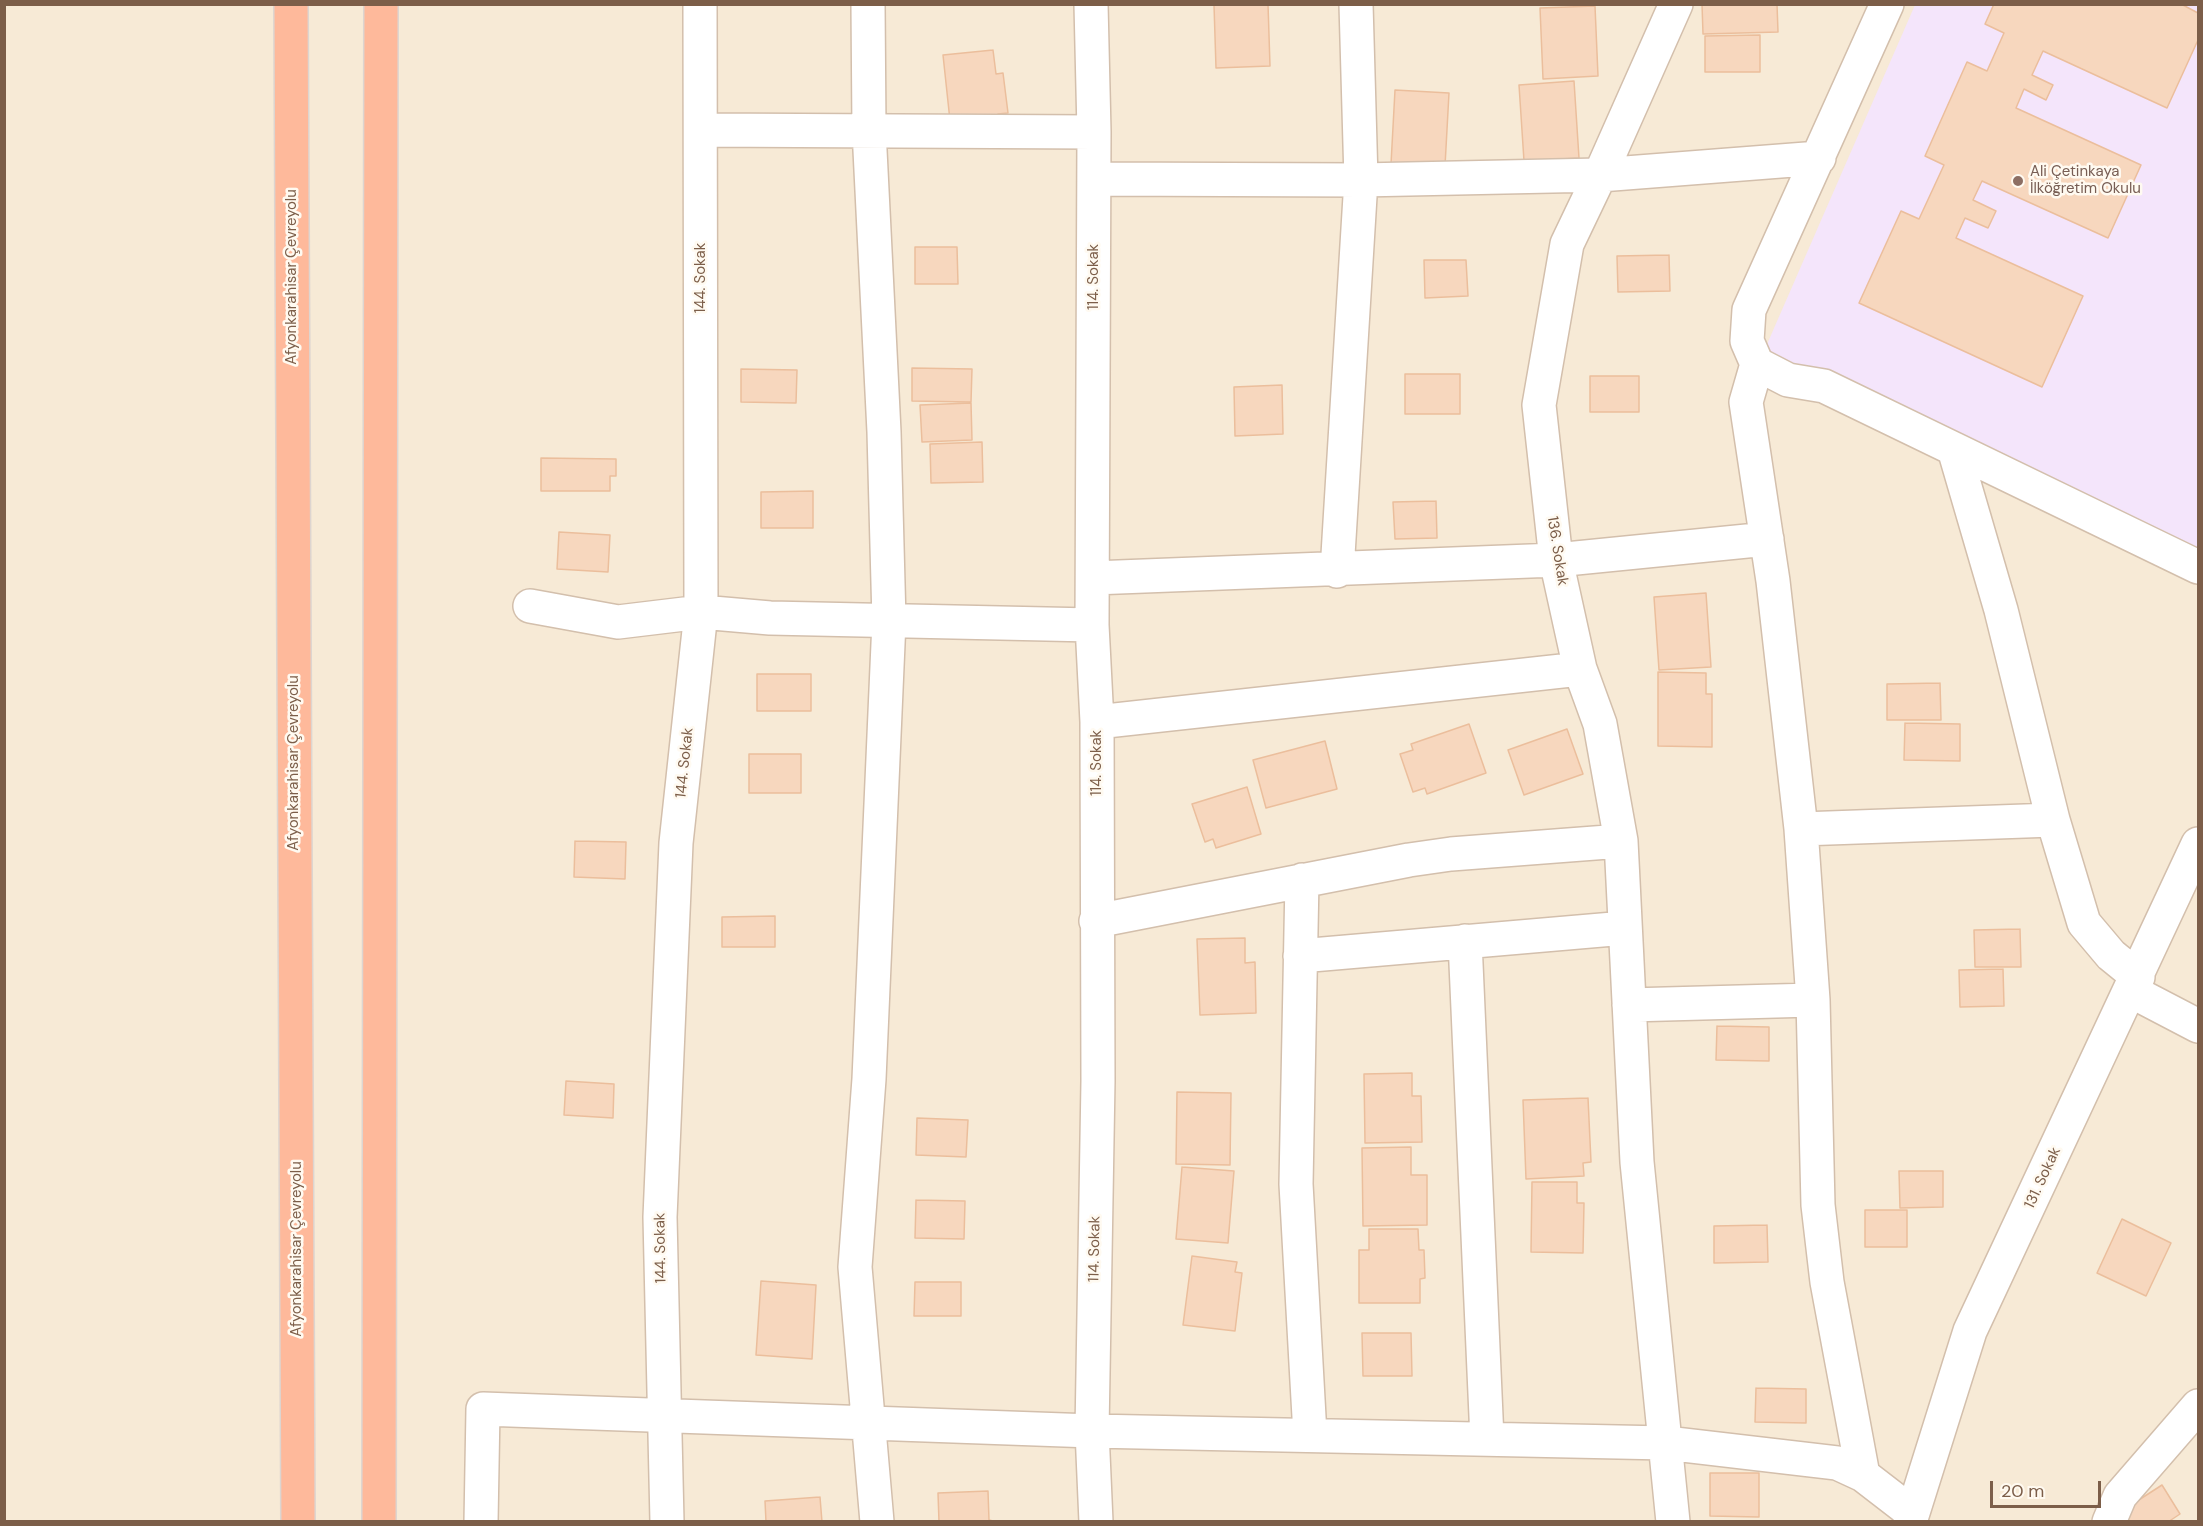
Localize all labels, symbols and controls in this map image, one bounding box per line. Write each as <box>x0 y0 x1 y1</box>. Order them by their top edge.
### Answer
place label: Ali Çetinkaya İlköğretim Okulu <box>2030 163 2141 198</box>
marker: Ali Çetinkaya İlköğretim Okulu <box>2011 174 2025 188</box>
street label: Afyonkarahisar Çevreyolu <box>283 189 301 365</box>
street label: 144. Sokak <box>692 243 710 313</box>
street label: 114. Sokak <box>1085 244 1103 310</box>
street label: 136. Sokak <box>1543 515 1571 587</box>
street label: Afyonkarahisar Çevreyolu <box>285 675 303 851</box>
street label: 144. Sokak <box>672 727 698 799</box>
street label: 114. Sokak <box>1088 730 1106 796</box>
street label: 131. Sokak <box>2021 1144 2065 1212</box>
street label: Afyonkarahisar Çevreyolu <box>288 1161 306 1337</box>
street label: 144. Sokak <box>651 1213 671 1283</box>
street label: 114. Sokak <box>1085 1216 1105 1282</box>
scale bar <box>1993 1469 2104 1507</box>
text: 20 m <box>2001 1479 2044 1503</box>

